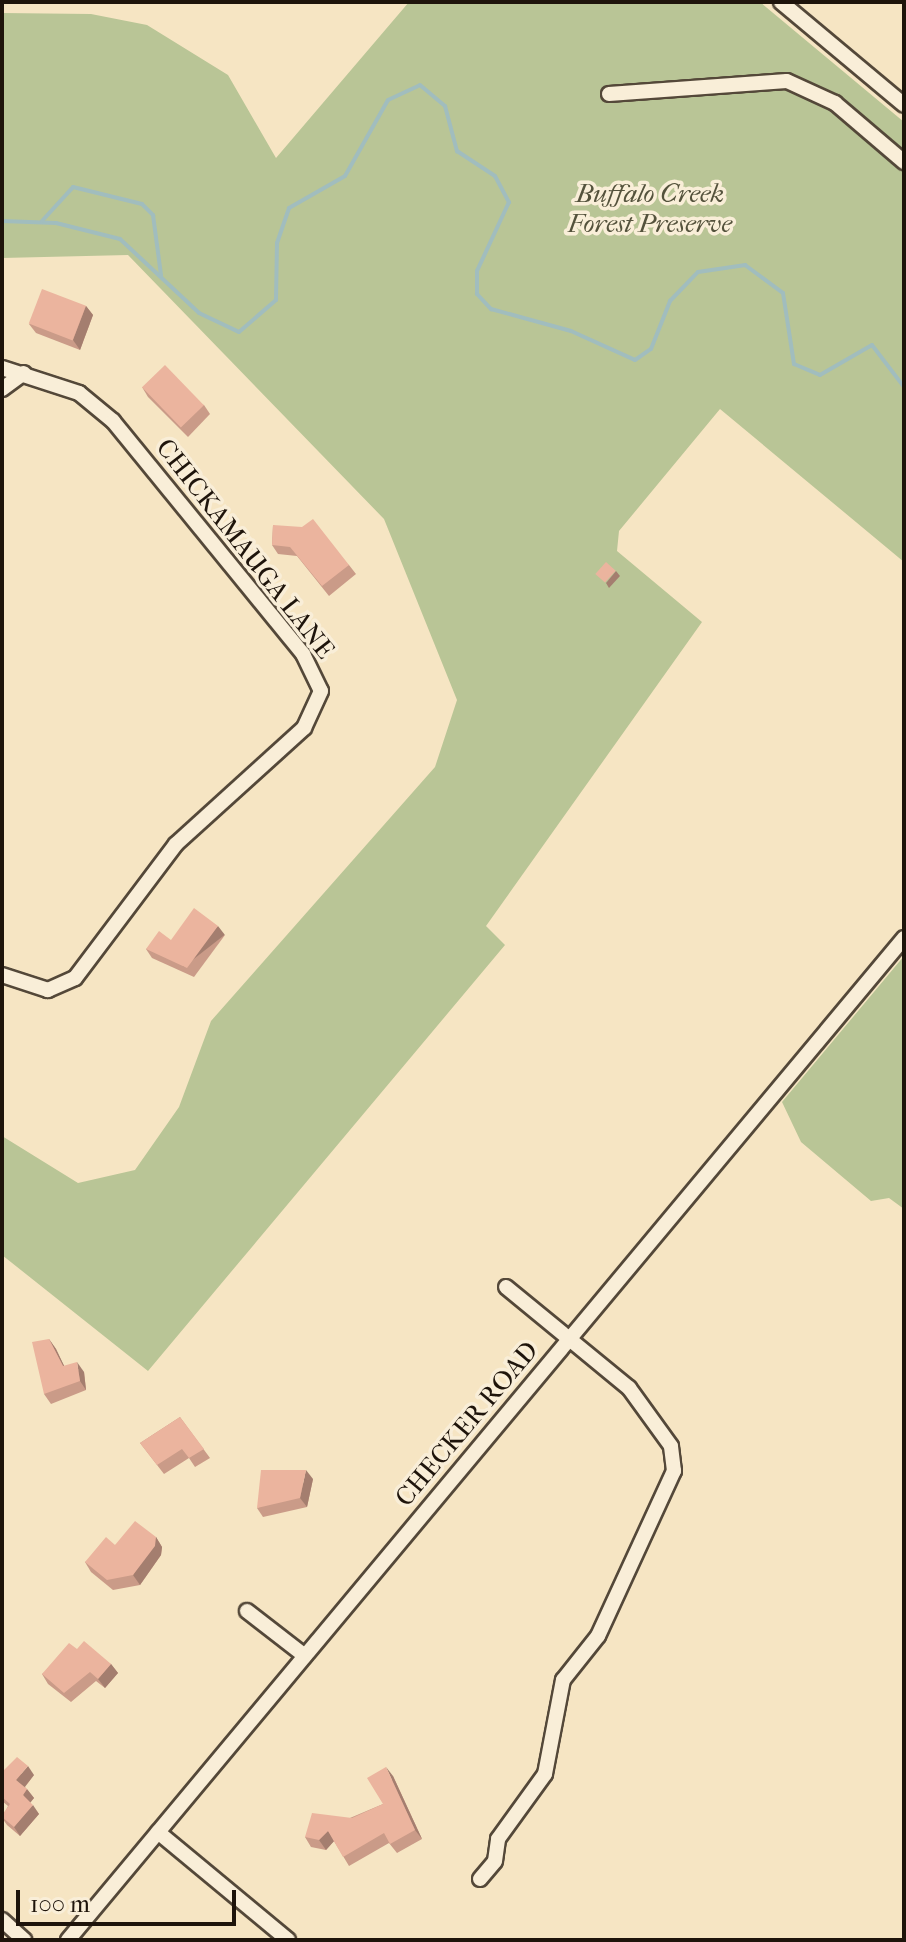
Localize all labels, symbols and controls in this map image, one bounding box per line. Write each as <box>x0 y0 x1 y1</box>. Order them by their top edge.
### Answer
park label: Buffalo Creek Forest Preserve <box>568 178 732 240</box>
street label: CHICKAMAUGA LANE <box>149 433 341 665</box>
street label: CHECKER ROAD <box>389 1335 545 1513</box>
scale bar <box>20 1874 240 1924</box>
text: 100 m <box>30 1890 90 1918</box>

